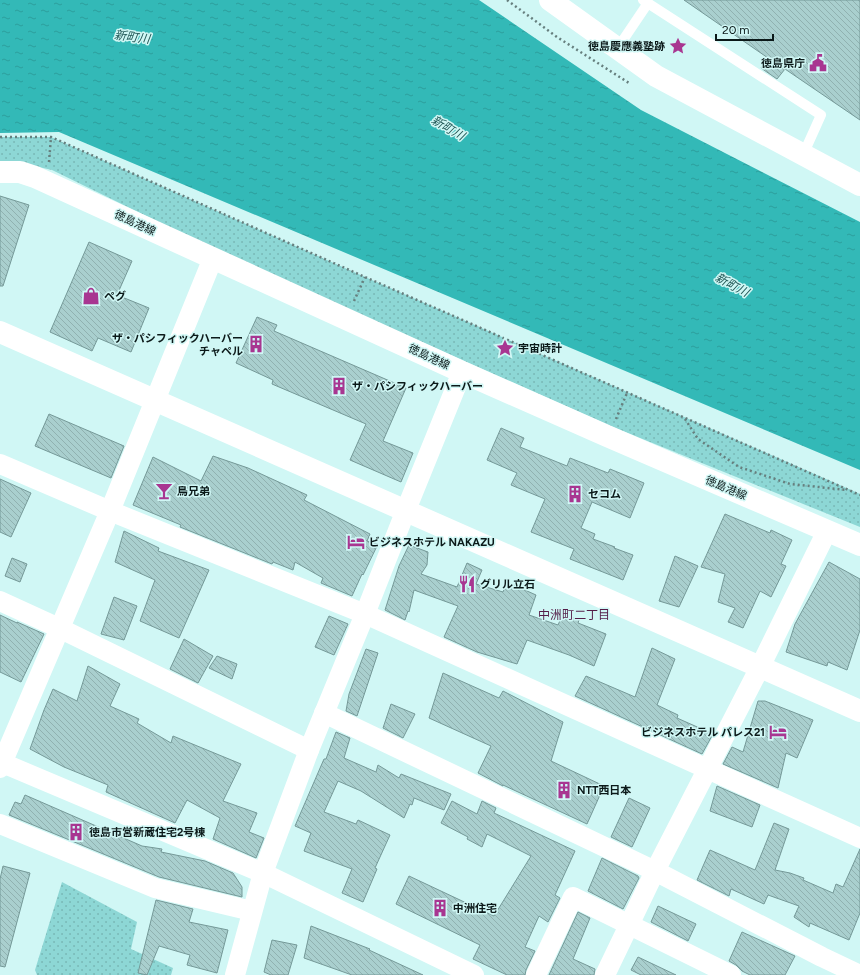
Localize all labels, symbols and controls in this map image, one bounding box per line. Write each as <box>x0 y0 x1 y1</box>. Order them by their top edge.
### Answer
scale bar <box>716 16 773 42</box>
text: 20 m <box>722 23 750 37</box>
water label: 新町川 <box>113 28 153 46</box>
place icon: 徳島慶應義塾跡 <box>668 36 688 56</box>
place label: 徳島慶應義塾跡 <box>588 40 665 53</box>
public building icon: 徳島県庁 <box>808 53 828 73</box>
place label: 徳島県庁 <box>761 57 805 70</box>
water label: 新町川 <box>429 113 469 144</box>
street label: 徳島港線 <box>112 208 158 238</box>
water label: 新町川 <box>713 270 753 301</box>
shop icon: ペグ <box>81 286 101 306</box>
place label: ペグ <box>104 290 126 303</box>
place label: ザ・パシフィックハーバー チャペル <box>112 332 243 358</box>
building icon: ザ・パシフィックハーバー チャペル <box>246 334 266 354</box>
place icon: 宇宙時計 <box>495 338 515 358</box>
street label: 徳島港線 <box>406 342 452 372</box>
place label: 宇宙時計 <box>518 342 562 355</box>
building icon: ザ・パシフィックハーバー <box>329 376 349 396</box>
place label: ザ・パシフィックハーバー <box>352 380 483 393</box>
street label: 徳島港線 <box>703 473 749 503</box>
bar icon: 鳥兄弟 <box>154 481 174 501</box>
building icon: セコム <box>565 484 585 504</box>
place label: 鳥兄弟 <box>177 485 210 498</box>
place label: セコム <box>588 488 621 501</box>
hotel icon: ビジネスホテル NAKAZU <box>346 532 366 552</box>
place label: ビジネスホテル NAKAZU <box>369 536 495 549</box>
restaurant icon: グリル立石 <box>457 574 477 594</box>
place label: グリル立石 <box>480 578 535 591</box>
district label: 中洲町二丁目 <box>538 608 610 622</box>
hotel icon: ビジネスホテル パレス21 <box>768 722 788 742</box>
place label: ビジネスホテル パレス21 <box>641 726 765 739</box>
building icon: NTT西日本 <box>554 780 574 800</box>
place label: NTT西日本 <box>577 784 631 797</box>
building icon: 徳島市営新蔵住宅2号棟 <box>66 822 86 842</box>
place label: 徳島市営新蔵住宅2号棟 <box>89 826 205 839</box>
building icon: 中洲住宅 <box>430 898 450 918</box>
place label: 中洲住宅 <box>453 902 497 915</box>

